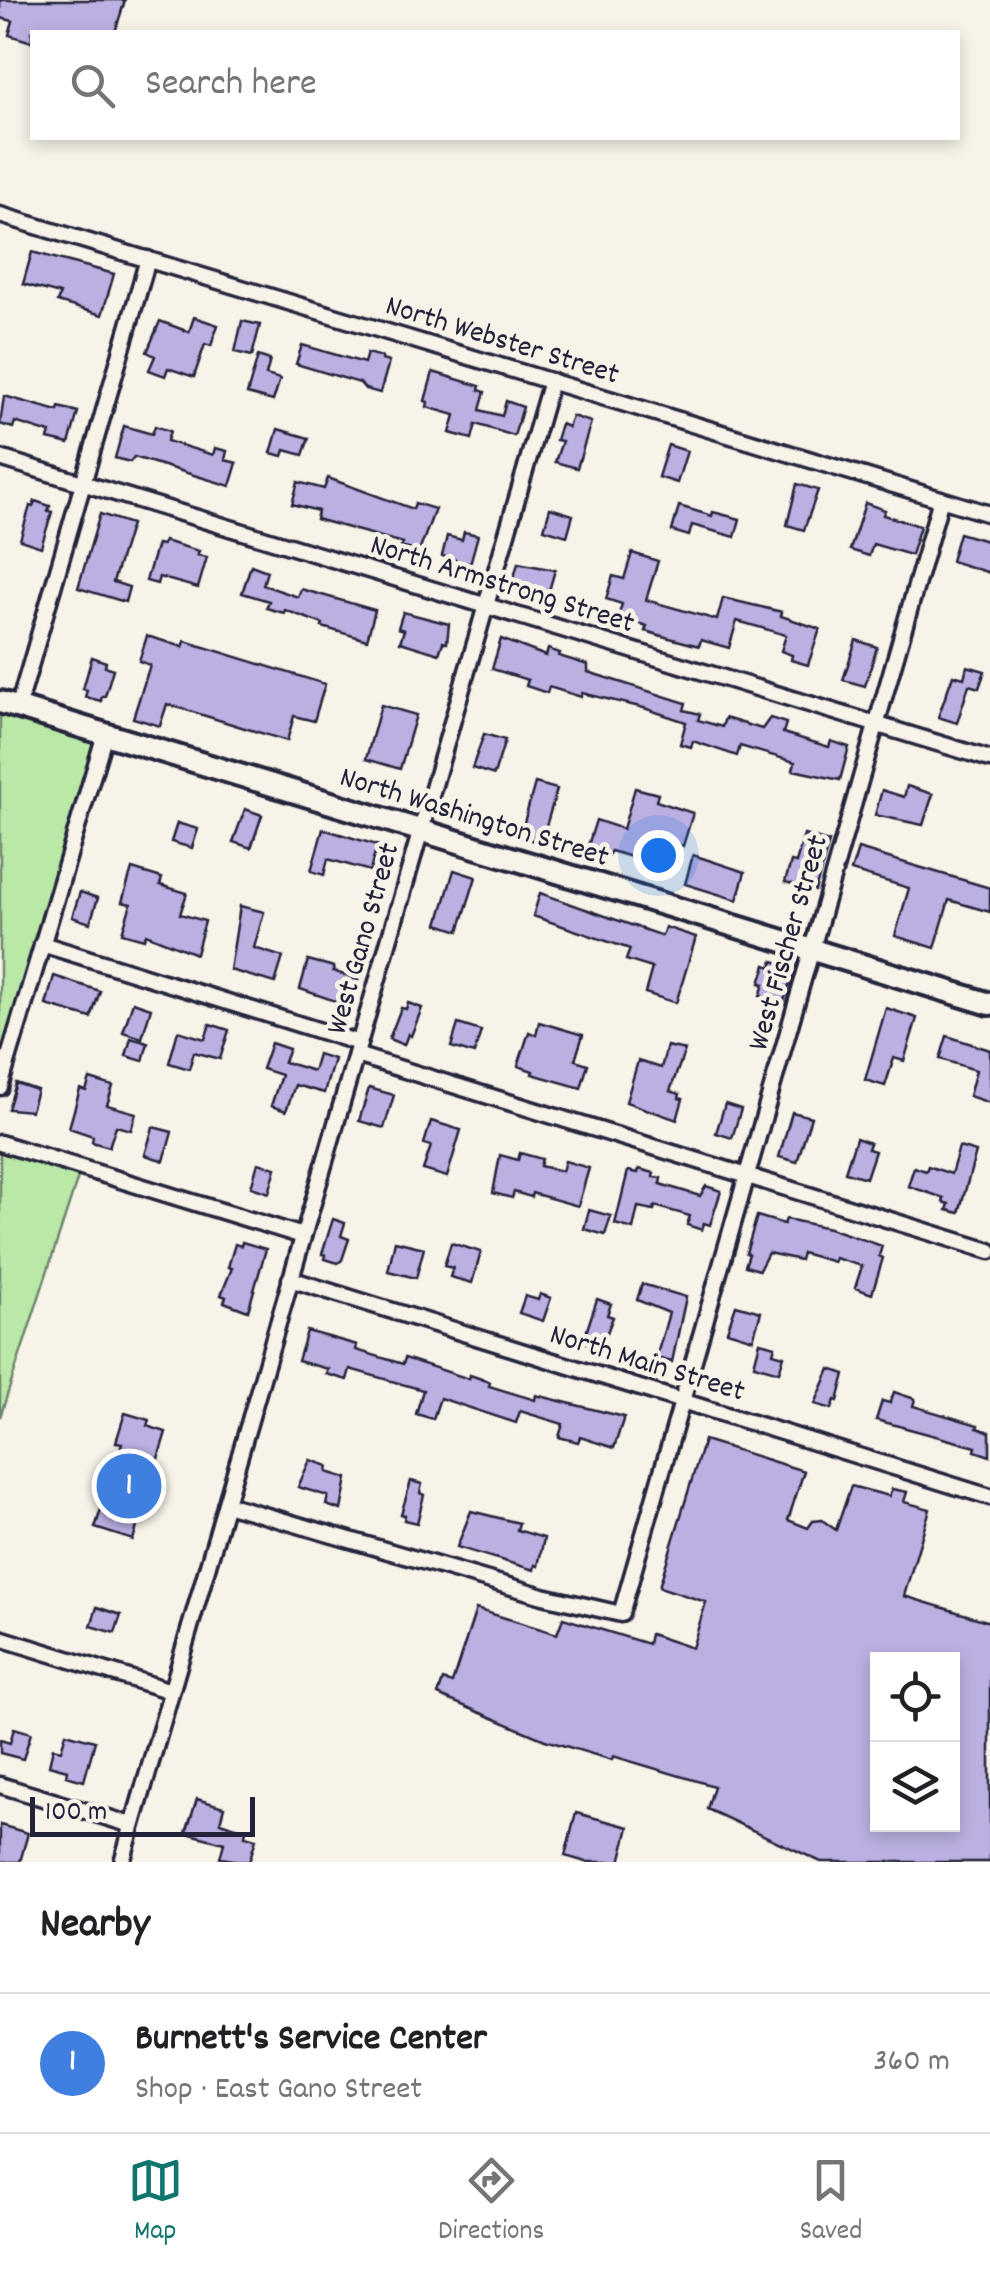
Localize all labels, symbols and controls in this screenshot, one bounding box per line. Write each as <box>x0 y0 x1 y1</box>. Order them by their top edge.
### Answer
search box <box>30 30 960 140</box>
icon: search <box>65 58 120 113</box>
text: Search here <box>145 58 317 113</box>
street label: North Webster Street <box>380 286 624 398</box>
street label: North Armstrong Street <box>364 526 639 647</box>
street label: North Washington Street <box>334 758 613 881</box>
your location <box>633 830 684 881</box>
street label: West Fischer Street <box>739 830 842 1056</box>
street label: West Gano Street <box>317 839 413 1040</box>
street label: North Main Street <box>544 1315 749 1415</box>
pin: 1 <box>96 1448 162 1524</box>
map controls <box>870 1652 960 1832</box>
button: locate <box>870 1652 960 1742</box>
button: layers <box>870 1742 960 1832</box>
scale bar <box>30 1792 255 1836</box>
text: 100 m <box>45 1794 107 1834</box>
text: Nearby <box>40 1897 150 1957</box>
text: Burnett's Service Center <box>135 2013 487 2068</box>
text: 1 <box>69 2040 76 2086</box>
text: 360 m <box>873 2040 950 2086</box>
text: Shop · East Gano Street <box>135 2068 422 2114</box>
tab: Map <box>128 2153 183 2253</box>
tab: Directions <box>438 2153 544 2253</box>
tab: Saved <box>800 2153 862 2253</box>

